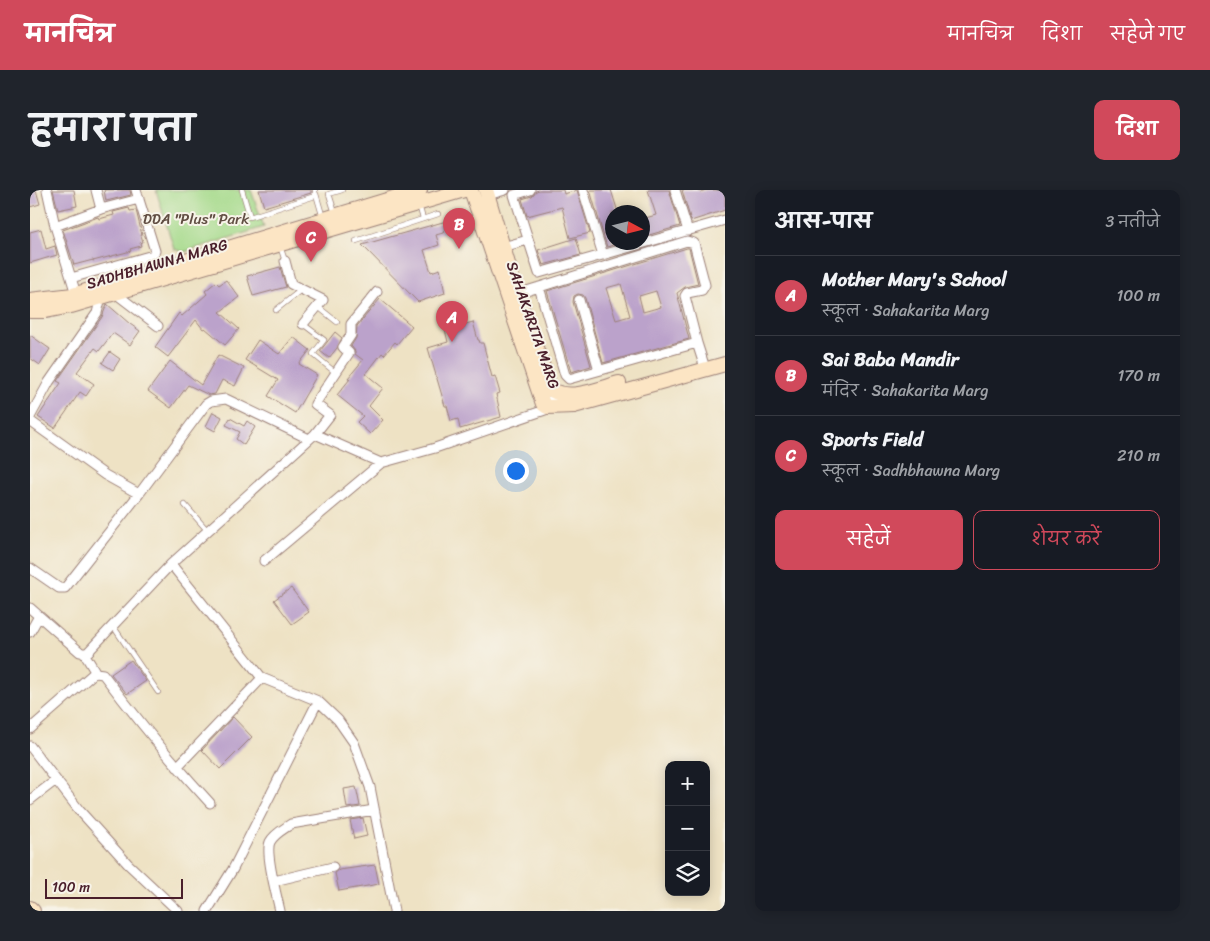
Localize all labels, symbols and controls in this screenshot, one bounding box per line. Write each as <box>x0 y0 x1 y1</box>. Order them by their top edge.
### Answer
text: मानचित्र <box>25 13 114 55</box>
text: मानचित्र <box>947 18 1013 50</box>
text: दिशा <box>1041 18 1082 50</box>
text: सहेजे गए <box>1110 18 1185 50</box>
text: हमारा पता <box>30 97 195 159</box>
button: दिशा <box>1094 100 1180 160</box>
text: आस-पास <box>775 202 872 240</box>
north arrow <box>605 205 650 250</box>
park label: DDA "Plus" Park <box>143 206 250 232</box>
text: 3 नतीजे <box>1106 207 1160 236</box>
pin: B <box>443 208 475 249</box>
pin: C <box>295 221 327 262</box>
street label: SADHBHAWNA MARG <box>83 231 231 297</box>
street label: SAHAKARITA MARG <box>499 258 567 392</box>
text: Mother Mary's School <box>822 263 1007 296</box>
text: A <box>786 281 796 310</box>
text: 100 m <box>1116 281 1160 310</box>
text: स्कूल · Sahakarita Marg <box>822 296 990 325</box>
pin: A <box>436 301 468 342</box>
text: Sai Baba Mandir <box>822 343 958 376</box>
text: B <box>786 361 796 390</box>
text: 170 m <box>1117 361 1160 390</box>
text: मंदिर · Sahakarita Marg <box>822 376 988 405</box>
text: Sports Field <box>822 423 923 456</box>
text: C <box>786 441 796 470</box>
text: 210 m <box>1117 441 1160 470</box>
text: स्कूल · Sadhbhawna Marg <box>822 456 1000 485</box>
your location <box>503 458 529 484</box>
button: सहेजें <box>775 510 963 570</box>
button: शेयर करें <box>973 510 1160 570</box>
map controls <box>665 761 710 896</box>
button: + <box>665 761 710 806</box>
button: − <box>665 806 710 851</box>
button: layers <box>665 851 710 896</box>
text: 100 m <box>52 875 90 900</box>
scale bar <box>45 876 182 899</box>

